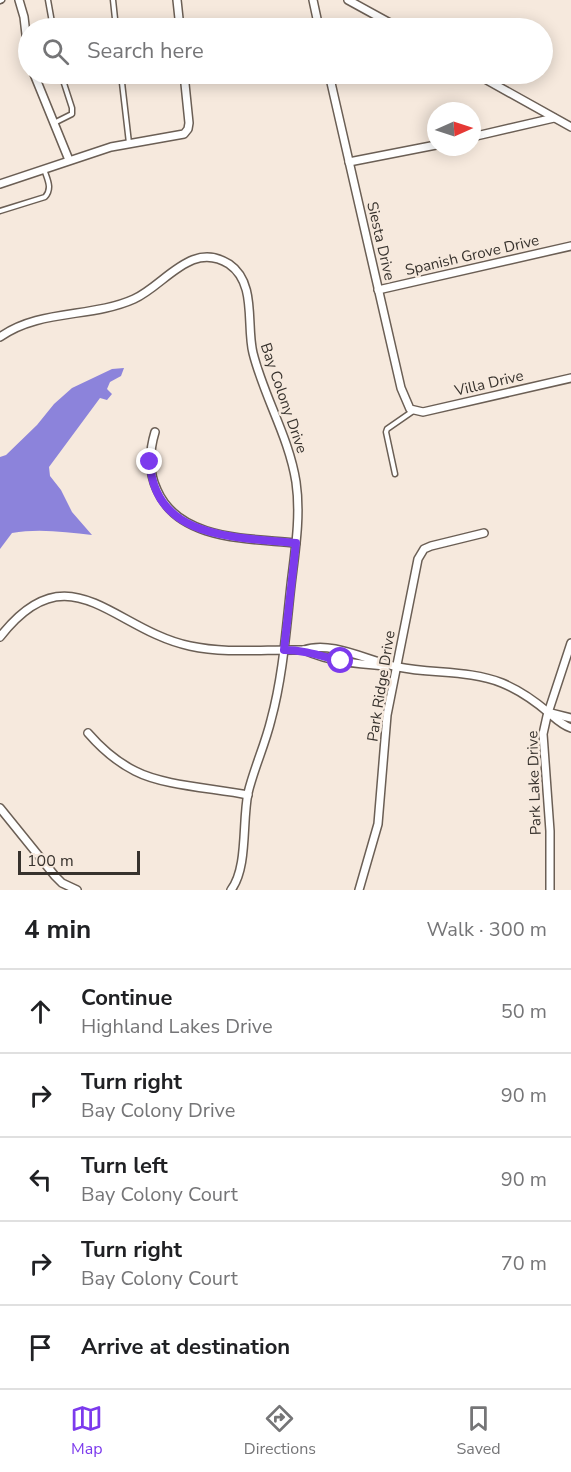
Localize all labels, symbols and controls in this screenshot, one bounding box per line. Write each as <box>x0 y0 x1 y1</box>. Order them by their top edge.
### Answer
search box <box>18 18 553 84</box>
icon: search <box>39 35 72 68</box>
text: Search here <box>87 36 204 66</box>
north arrow <box>427 102 481 156</box>
street label: Siesta Drive <box>362 200 400 282</box>
street label: Spanish Grove Drive <box>403 230 541 280</box>
street label: Bay Colony Drive <box>256 340 312 456</box>
street label: Villa Drive <box>452 365 525 401</box>
route end <box>136 448 162 474</box>
street label: Park Ridge Drive <box>362 629 400 743</box>
route start <box>327 647 353 673</box>
street label: Park Lake Drive <box>522 730 546 836</box>
scale bar <box>18 848 140 876</box>
text: 100 m <box>27 850 74 872</box>
text: 4 min <box>24 912 91 947</box>
text: Walk · 300 m <box>427 916 547 943</box>
text: Continue <box>81 983 172 1013</box>
icon: ahead <box>24 995 57 1028</box>
text: 50 m <box>501 998 547 1025</box>
text: Highland Lakes Drive <box>81 1013 273 1040</box>
text: Turn right <box>81 1067 182 1097</box>
icon: right <box>24 1079 57 1112</box>
text: 90 m <box>501 1082 547 1109</box>
text: Bay Colony Drive <box>81 1097 235 1124</box>
text: Turn left <box>81 1151 168 1181</box>
icon: left <box>24 1163 57 1196</box>
text: 90 m <box>501 1166 547 1193</box>
text: Bay Colony Court <box>81 1181 238 1208</box>
text: Turn right <box>81 1235 182 1265</box>
icon: right <box>24 1247 57 1280</box>
text: 70 m <box>501 1250 547 1277</box>
text: Bay Colony Court <box>81 1265 238 1292</box>
icon: arrive <box>24 1331 57 1364</box>
text: Arrive at destination <box>81 1332 290 1362</box>
tab: Map <box>70 1402 103 1460</box>
tab: Directions <box>244 1402 316 1460</box>
tab: Saved <box>457 1402 501 1460</box>

